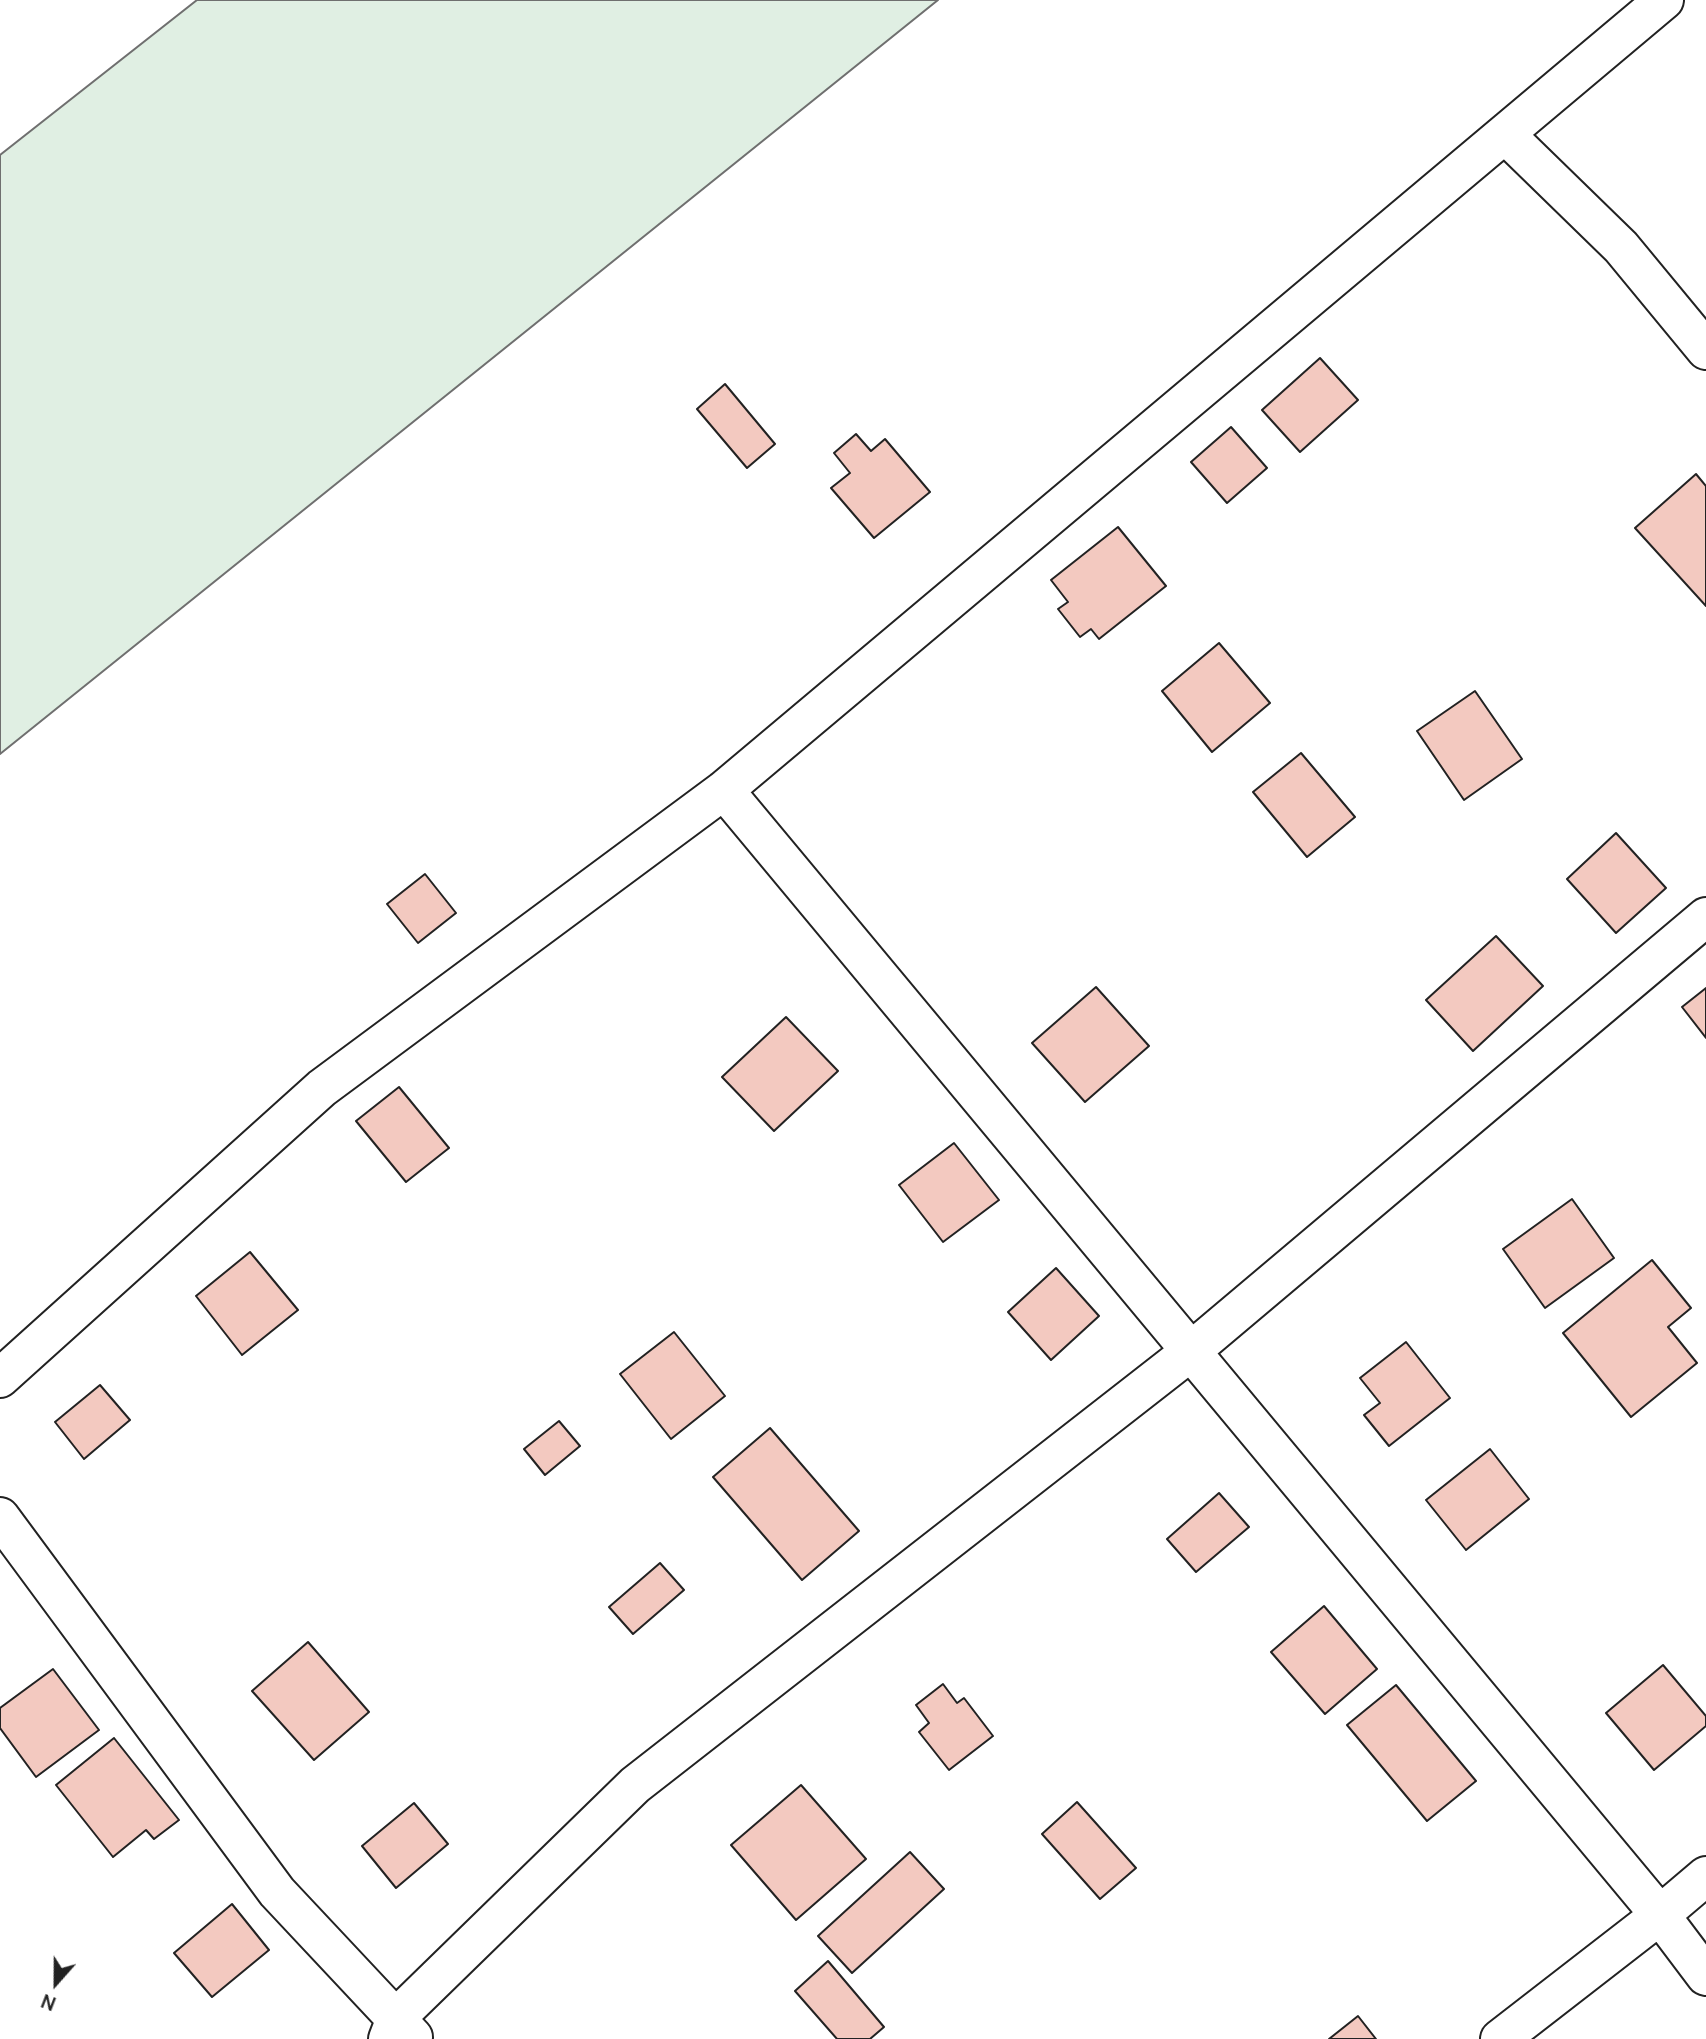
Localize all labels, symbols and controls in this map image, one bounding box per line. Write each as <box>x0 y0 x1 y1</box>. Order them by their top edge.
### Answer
north arrow <box>21 1948 91 2018</box>
text: N <box>37 1988 60 2017</box>

